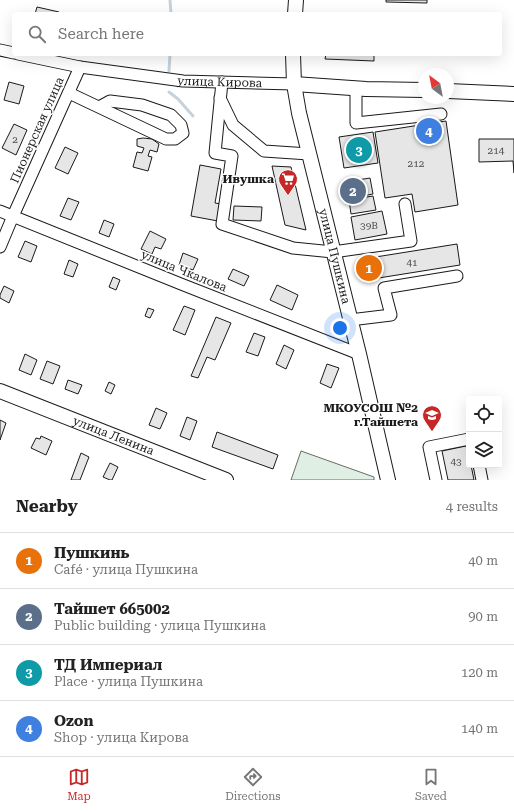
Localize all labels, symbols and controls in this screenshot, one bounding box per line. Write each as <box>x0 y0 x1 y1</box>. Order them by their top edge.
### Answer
search box <box>12 12 502 56</box>
icon: search <box>26 23 48 45</box>
text: Search here <box>58 25 144 43</box>
north arrow <box>418 68 454 104</box>
street label: улица Кирова <box>176 73 263 90</box>
street label: Пионерская улица <box>7 74 67 185</box>
pin: 4 <box>416 116 442 146</box>
house number: 2 <box>12 134 18 145</box>
pin: 3 <box>346 135 372 165</box>
house number: 214 <box>488 145 505 156</box>
house number: 212 <box>408 158 425 169</box>
supermarket icon: Ивушка <box>277 168 299 196</box>
place label: Ивушка <box>223 172 274 186</box>
pin: 2 <box>340 176 366 206</box>
street label: улица Пушкина <box>316 207 353 306</box>
house number: 39В <box>360 220 378 231</box>
street label: улица Чкалова <box>139 247 229 295</box>
pin: 1 <box>356 253 382 283</box>
house number: 41 <box>406 257 418 268</box>
your location <box>330 318 350 338</box>
map controls <box>466 396 502 468</box>
button: locate <box>466 396 502 432</box>
place label: МКОУСОШ №2 г.Тайшета <box>323 401 418 429</box>
school or university icon: МКОУСОШ №2 г.Тайшета <box>421 404 443 432</box>
street label: улица Ленина <box>71 413 156 458</box>
button: layers <box>466 432 502 468</box>
house number: 43 <box>450 456 462 467</box>
text: Nearby <box>16 496 78 516</box>
text: 4 results <box>446 499 498 514</box>
text: Пушкинь <box>54 544 129 562</box>
text: 1 <box>25 553 33 568</box>
text: 40 m <box>468 553 498 568</box>
text: Café · улица Пушкина <box>54 562 198 577</box>
text: Тайшет 665002 <box>54 600 170 618</box>
text: 2 <box>25 609 33 624</box>
text: 90 m <box>468 609 498 624</box>
text: Public building · улица Пушкина <box>54 618 266 633</box>
text: ТД Империал <box>54 656 162 674</box>
text: 3 <box>25 665 33 680</box>
text: 120 m <box>461 665 498 680</box>
text: Place · улица Пушкина <box>54 674 203 689</box>
text: Ozon <box>54 712 94 730</box>
text: 4 <box>25 721 33 736</box>
text: 140 m <box>461 721 498 736</box>
text: Shop · улица Кирова <box>54 730 189 745</box>
tab: Map <box>67 766 91 803</box>
tab: Directions <box>225 766 281 803</box>
tab: Saved <box>415 766 447 803</box>

